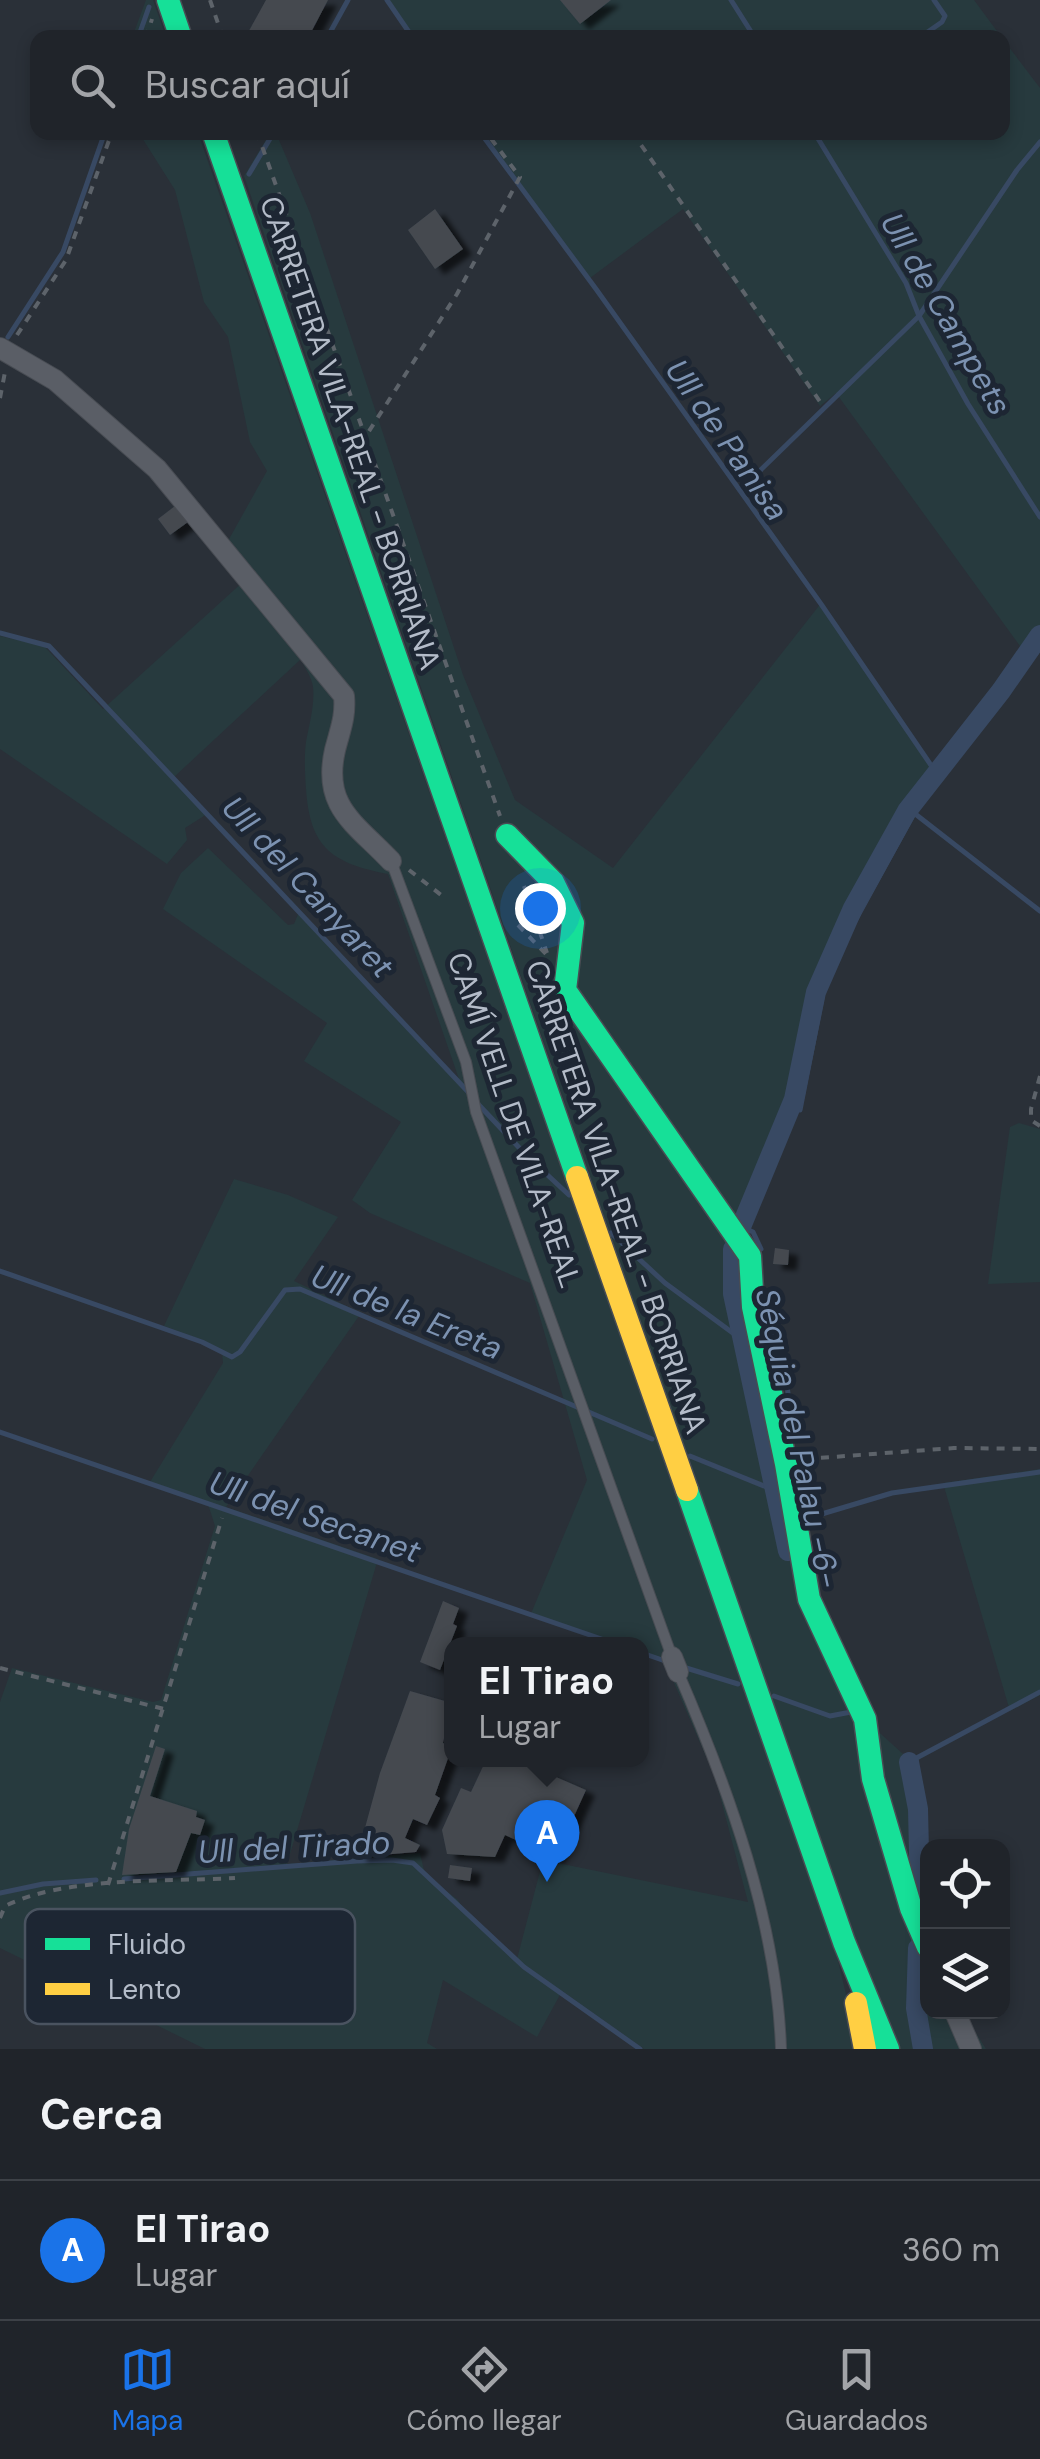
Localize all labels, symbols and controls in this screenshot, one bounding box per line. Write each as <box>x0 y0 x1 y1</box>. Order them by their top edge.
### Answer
search box <box>30 30 1010 140</box>
icon: search <box>65 58 120 113</box>
text: Buscar aquí <box>145 60 350 110</box>
street label: CARRETERA VILA-REAL - BORRIANA <box>251 191 450 675</box>
water label: Ull de Campets <box>871 205 1021 423</box>
water label: Ull de Panisa <box>656 351 798 529</box>
water label: Ull del Canyaret <box>213 787 404 987</box>
your location <box>515 883 566 934</box>
street label: CAMÍ VELL DE VILA-REAL <box>439 947 590 1293</box>
street label: CARRETERA VILA-REAL - BORRIANA <box>517 955 716 1439</box>
water label: Ull de la Ereta <box>305 1255 509 1369</box>
water label: Séquia del Palau -6- <box>746 1284 850 1592</box>
water label: Ull del Secanet <box>204 1461 427 1573</box>
popup <box>444 1637 649 1767</box>
text: El Tirao <box>479 1656 614 1706</box>
text: Lugar <box>479 1706 561 1748</box>
pin: A <box>514 1800 580 1882</box>
water label: Ull del Tirado <box>197 1821 391 1873</box>
map controls <box>920 1839 1010 2019</box>
button: locate <box>920 1839 1010 1929</box>
legend <box>25 1909 355 2024</box>
text: Fluido <box>108 1926 186 1963</box>
button: layers <box>920 1929 1010 2019</box>
text: Lento <box>108 1971 181 2008</box>
text: Cerca <box>40 2087 163 2142</box>
text: El Tirao <box>135 2204 270 2254</box>
text: A <box>61 2229 84 2271</box>
text: 360 m <box>902 2229 1000 2271</box>
text: Lugar <box>135 2254 217 2296</box>
tab: Mapa <box>112 2342 183 2439</box>
tab: Cómo llegar <box>406 2342 562 2439</box>
tab: Guardados <box>785 2342 928 2439</box>

